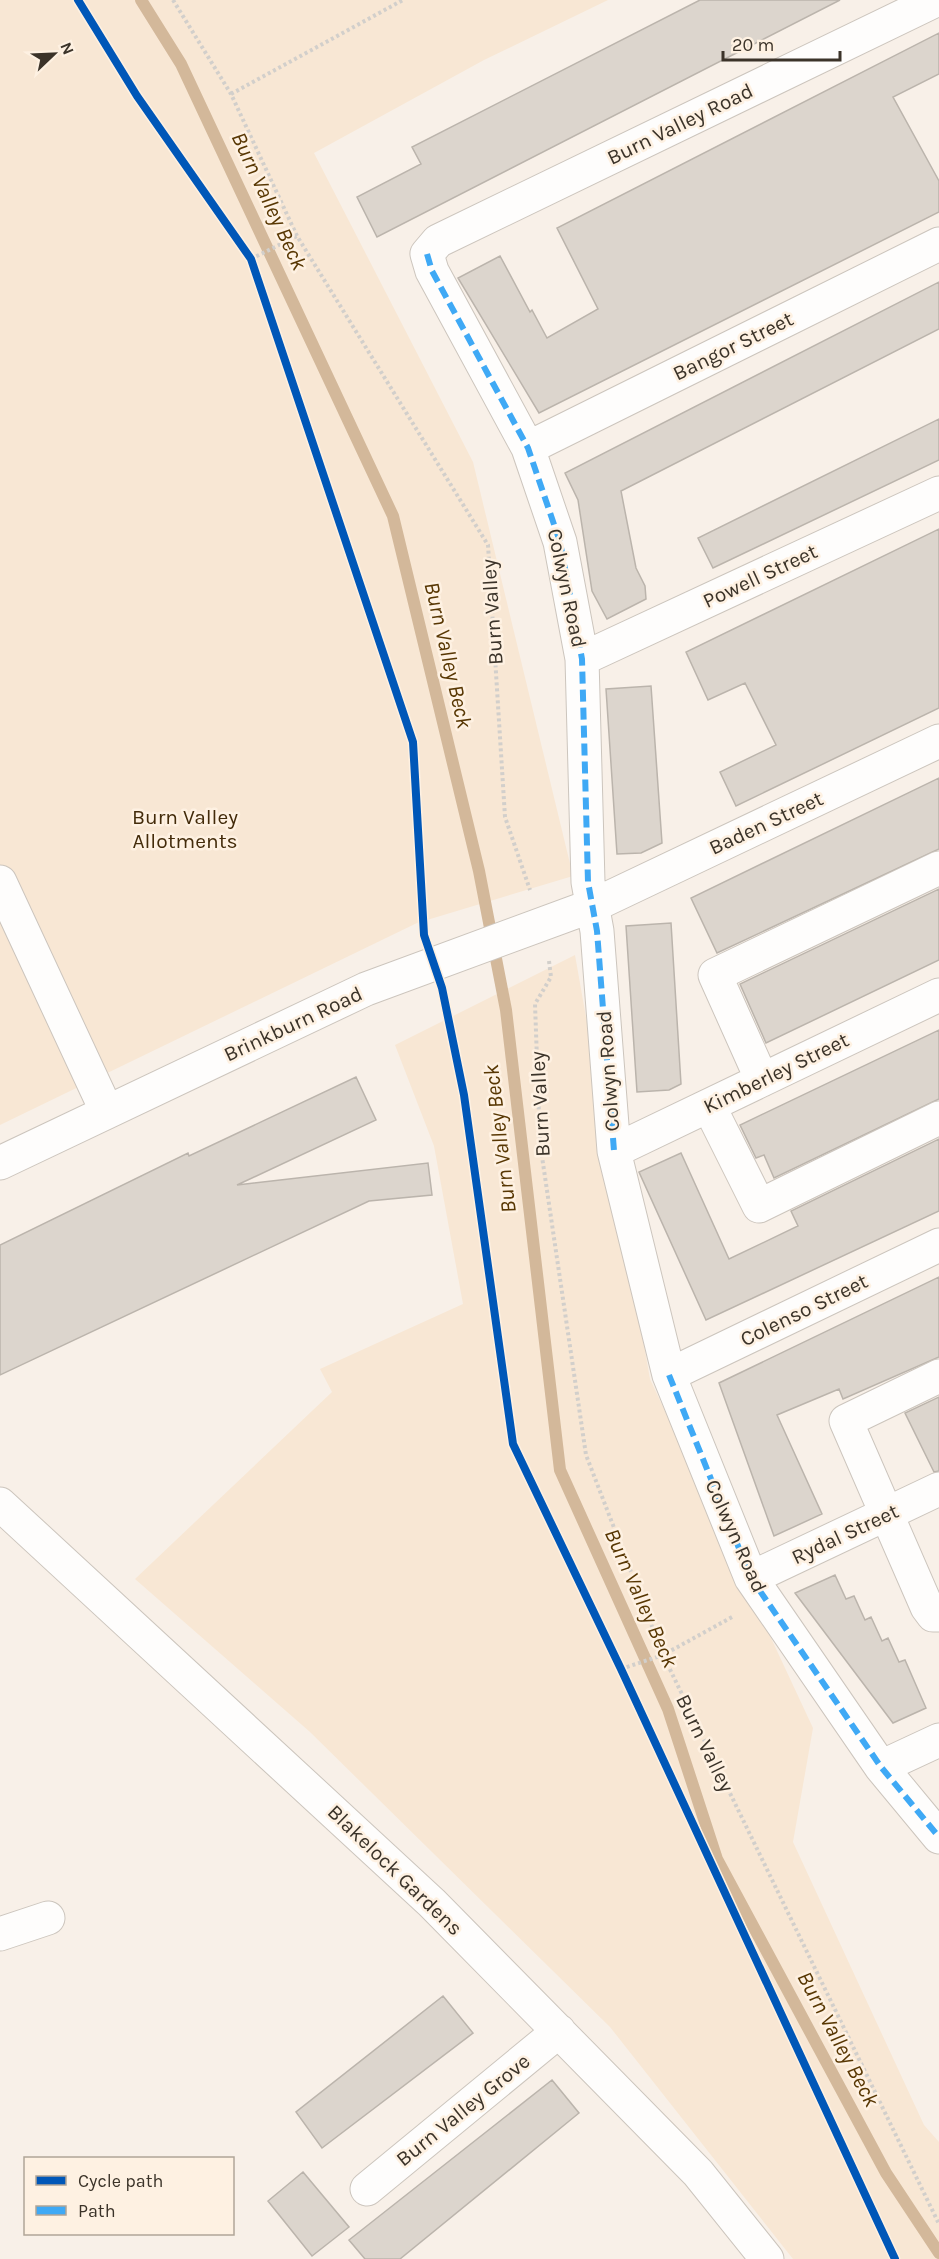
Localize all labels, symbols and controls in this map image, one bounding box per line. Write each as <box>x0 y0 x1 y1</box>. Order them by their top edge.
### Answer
north arrow <box>24 24 84 84</box>
scale bar <box>723 24 840 62</box>
text: 20 m <box>732 34 774 56</box>
text: N <box>56 39 78 57</box>
street label: Burn Valley Road <box>603 78 757 170</box>
water label: Burn Valley Beck <box>226 128 313 275</box>
street label: Bangor Street <box>669 306 797 385</box>
street label: Colwyn Road <box>543 526 591 650</box>
street label: Powell Street <box>699 539 821 613</box>
street label: Burn Valley <box>476 558 508 666</box>
water label: Burn Valley Beck <box>419 579 478 732</box>
street label: Baden Street <box>705 786 827 860</box>
park label: Burn Valley Allotments <box>132 805 238 853</box>
street label: Brinkburn Road <box>220 981 366 1067</box>
street label: Colwyn Road <box>592 1010 624 1132</box>
street label: Kimberley Street <box>699 1027 853 1119</box>
street label: Burn Valley <box>525 1050 555 1158</box>
water label: Burn Valley Beck <box>478 1062 522 1215</box>
street label: Colenso Street <box>736 1269 872 1351</box>
street label: Colwyn Road <box>700 1476 772 1596</box>
street label: Rydal Street <box>788 1499 902 1569</box>
water label: Burn Valley Beck <box>599 1524 684 1672</box>
street label: Burn Valley <box>671 1690 739 1796</box>
street label: Blakelock Gardens <box>323 1800 467 1940</box>
water label: Burn Valley Beck <box>791 1967 885 2112</box>
street label: Burn Valley Grove <box>391 2049 535 2171</box>
legend <box>24 2157 234 2235</box>
text: Cycle path <box>78 2170 163 2192</box>
text: Path <box>78 2200 116 2222</box>

